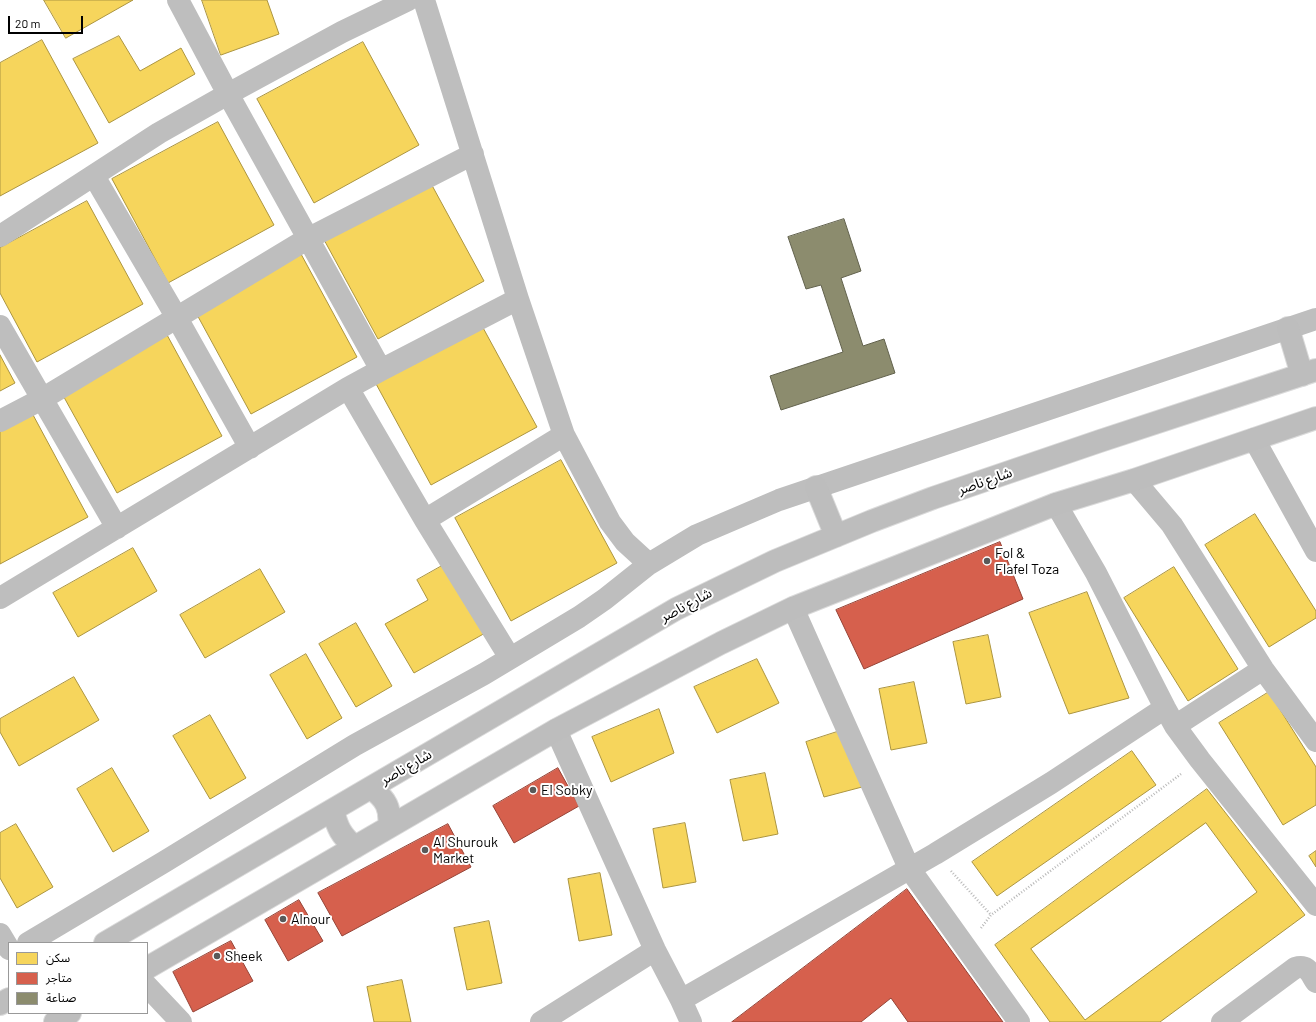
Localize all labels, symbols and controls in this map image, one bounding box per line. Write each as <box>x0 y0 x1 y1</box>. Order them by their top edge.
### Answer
scale bar <box>10 8 85 34</box>
text: 20 m <box>15 16 41 30</box>
street label: شارع ناصر <box>956 464 1014 498</box>
place label: Fol & Flafel Toza <box>995 545 1059 578</box>
marker: Fol & Flafel Toza <box>982 556 992 566</box>
street label: شارع ناصر <box>657 584 715 626</box>
street label: شارع ناصر <box>378 746 434 788</box>
place label: El Sobky <box>541 782 592 798</box>
marker: El Sobky <box>528 785 538 795</box>
place label: Al Shurouk Market <box>433 834 498 866</box>
marker: Al Shurouk Market <box>420 845 430 855</box>
place label: Alnour <box>291 911 330 927</box>
marker: Alnour <box>278 914 288 924</box>
legend <box>8 942 148 1014</box>
place label: Sheek <box>225 948 263 964</box>
text: سكن <box>46 950 70 964</box>
marker: Sheek <box>212 951 222 961</box>
text: متاجر <box>46 970 72 984</box>
text: صناعة <box>46 990 76 1004</box>

